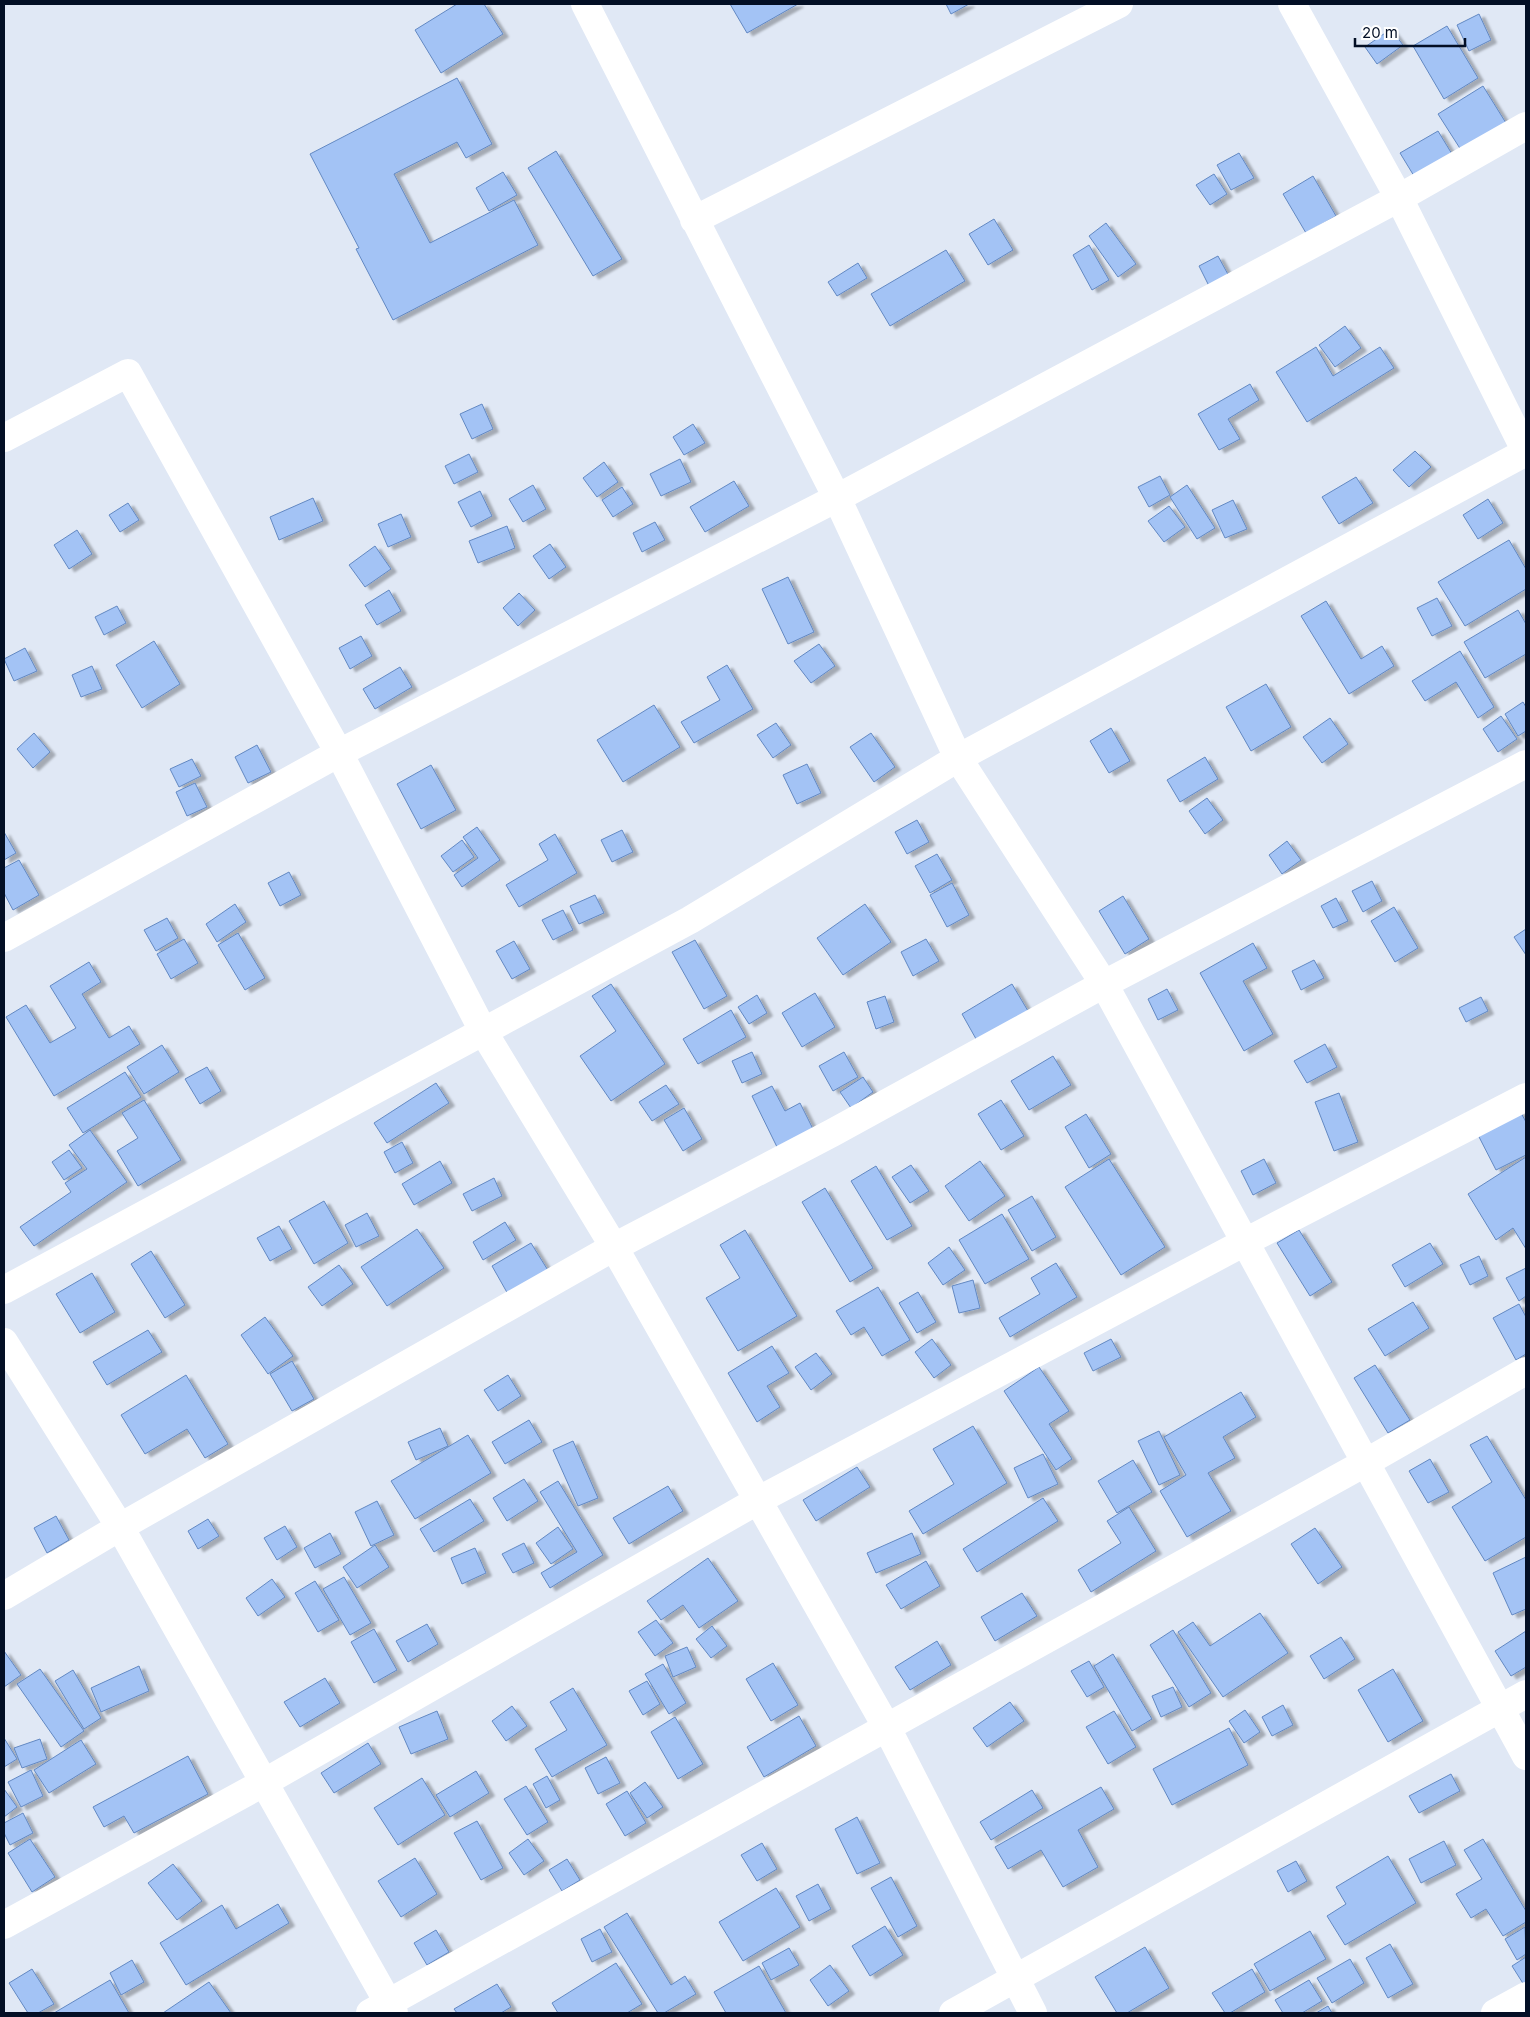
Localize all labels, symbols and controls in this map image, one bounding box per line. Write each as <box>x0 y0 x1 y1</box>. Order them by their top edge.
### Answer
scale bar <box>1355 15 1465 47</box>
text: 20 m <box>1362 23 1398 42</box>

